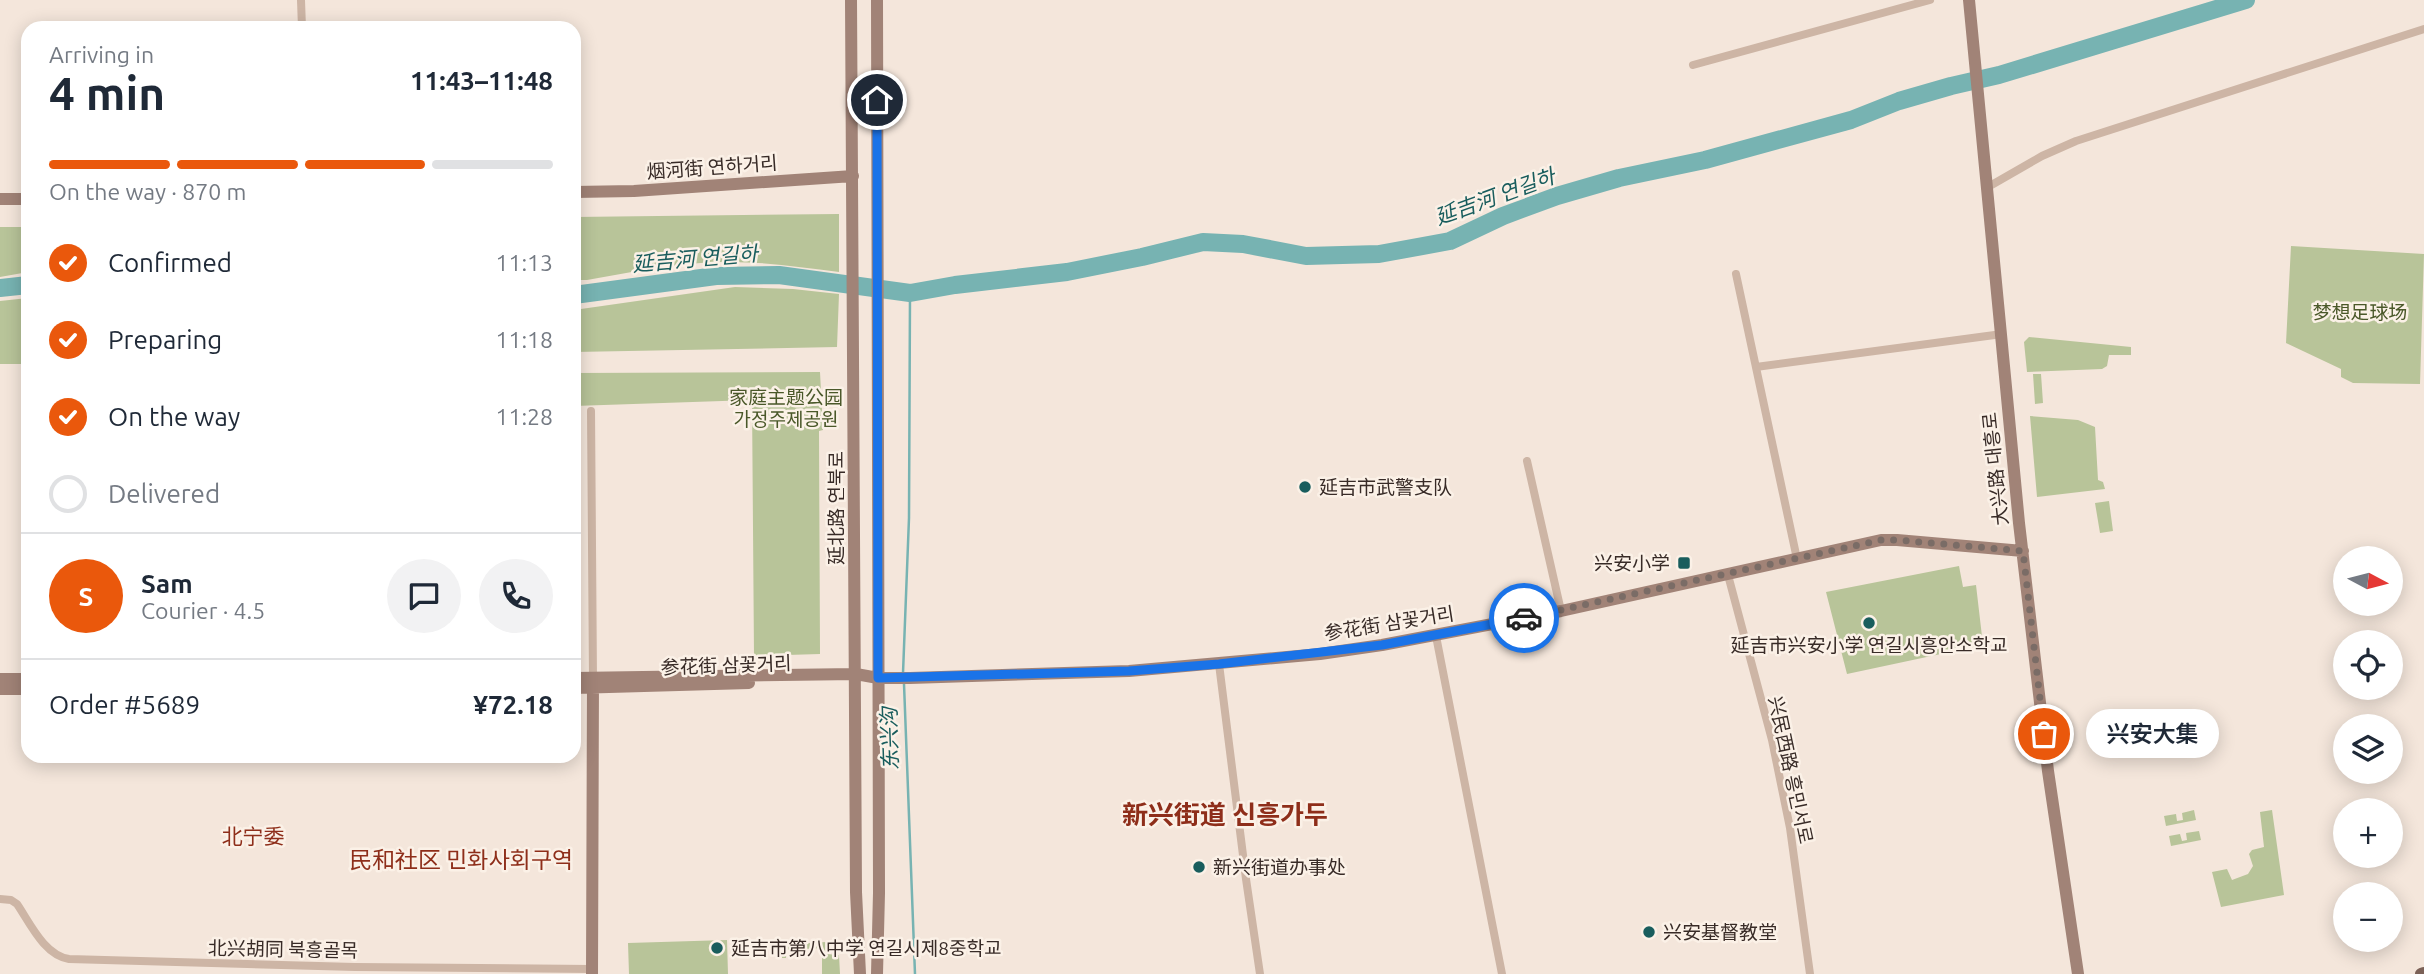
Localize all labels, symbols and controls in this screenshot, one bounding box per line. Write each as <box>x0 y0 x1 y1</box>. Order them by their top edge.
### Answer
text: Arriving in <box>49 42 154 67</box>
text: 11:43–11:48 <box>410 66 553 95</box>
text: 4 min <box>49 67 165 119</box>
pin <box>847 70 907 130</box>
icon: home <box>858 81 896 119</box>
street label: 烟河街 연하거리 <box>646 151 778 183</box>
water label: 延吉河 연길하 <box>1431 162 1560 229</box>
text: On the way · 870 m <box>49 179 246 204</box>
water label: 延吉河 연길하 <box>631 240 761 275</box>
icon: check <box>49 244 87 282</box>
text: Confirmed <box>108 248 232 277</box>
text: 11:13 <box>495 250 553 275</box>
park label: 梦想足球场 <box>2312 301 2408 323</box>
icon: check <box>49 321 87 359</box>
text: Preparing <box>108 325 222 354</box>
text: 11:18 <box>495 327 553 352</box>
park label: 家庭主题公园 가정주제공원 <box>729 386 843 430</box>
icon: check <box>49 398 87 436</box>
text: On the way <box>108 402 240 431</box>
text: 11:28 <box>495 404 553 429</box>
street label: 大兴路 대흥로 <box>1978 411 2012 527</box>
street label: 延北路 연북로 <box>825 451 847 565</box>
place label: 延吉市武警支队 <box>1319 476 1452 498</box>
text: Delivered <box>108 479 220 508</box>
marker: 延吉市武警支队 <box>1297 479 1313 495</box>
north arrow <box>2333 546 2403 616</box>
map controls <box>2333 546 2403 952</box>
place label: 兴安小学 <box>1594 552 1670 574</box>
marker: 兴安小学 <box>1676 555 1692 571</box>
button: chat <box>387 559 461 633</box>
button: phone <box>479 559 553 633</box>
text: Sam <box>141 569 193 598</box>
text: S <box>79 582 93 611</box>
courier <box>1489 583 1559 653</box>
text: Courier · 4.5 <box>141 598 265 623</box>
icon: car <box>1505 599 1543 637</box>
street label: 参花街 삼꽃거리 <box>1322 602 1456 644</box>
marker: 延吉市兴安小学 연길시흥안소학교 <box>1861 615 1877 631</box>
button: locate <box>2333 630 2403 700</box>
place label: 延吉市兴安小学 연길시흥안소학교 <box>1730 634 2008 656</box>
street label: 参花街 삼꽃거리 <box>660 652 792 678</box>
text: Order #5689 <box>49 690 200 719</box>
text: ¥72.18 <box>473 690 553 719</box>
street label: 兴民西路 흥민서로 <box>1765 694 1817 846</box>
pin <box>2014 704 2074 764</box>
water label: 东兴沟 <box>876 705 902 771</box>
callout: 兴安大集 <box>2086 710 2219 758</box>
button: layers <box>2333 714 2403 784</box>
icon: bag <box>2025 715 2063 753</box>
text: 兴安大集 <box>2107 721 2199 746</box>
button: + <box>2333 798 2403 868</box>
district label: 新兴街道 신흥가두 <box>1122 800 1328 829</box>
district label: 北宁委 <box>222 824 285 848</box>
district label: 民和社区 민화사회구역 <box>349 847 573 872</box>
place label: 新兴街道办事处 <box>1213 856 1346 878</box>
marker: 新兴街道办事处 <box>1191 859 1207 875</box>
button: − <box>2333 882 2403 952</box>
place label: 兴安基督教堂 <box>1663 921 1777 943</box>
marker: 兴安基督教堂 <box>1641 924 1657 940</box>
street label: 北兴胡同 북흥골목 <box>208 937 358 961</box>
place label: 延吉市第八中学 연길시제8중학교 <box>731 937 1001 959</box>
marker: 延吉市第八中学 연길시제8중학교 <box>709 940 725 956</box>

